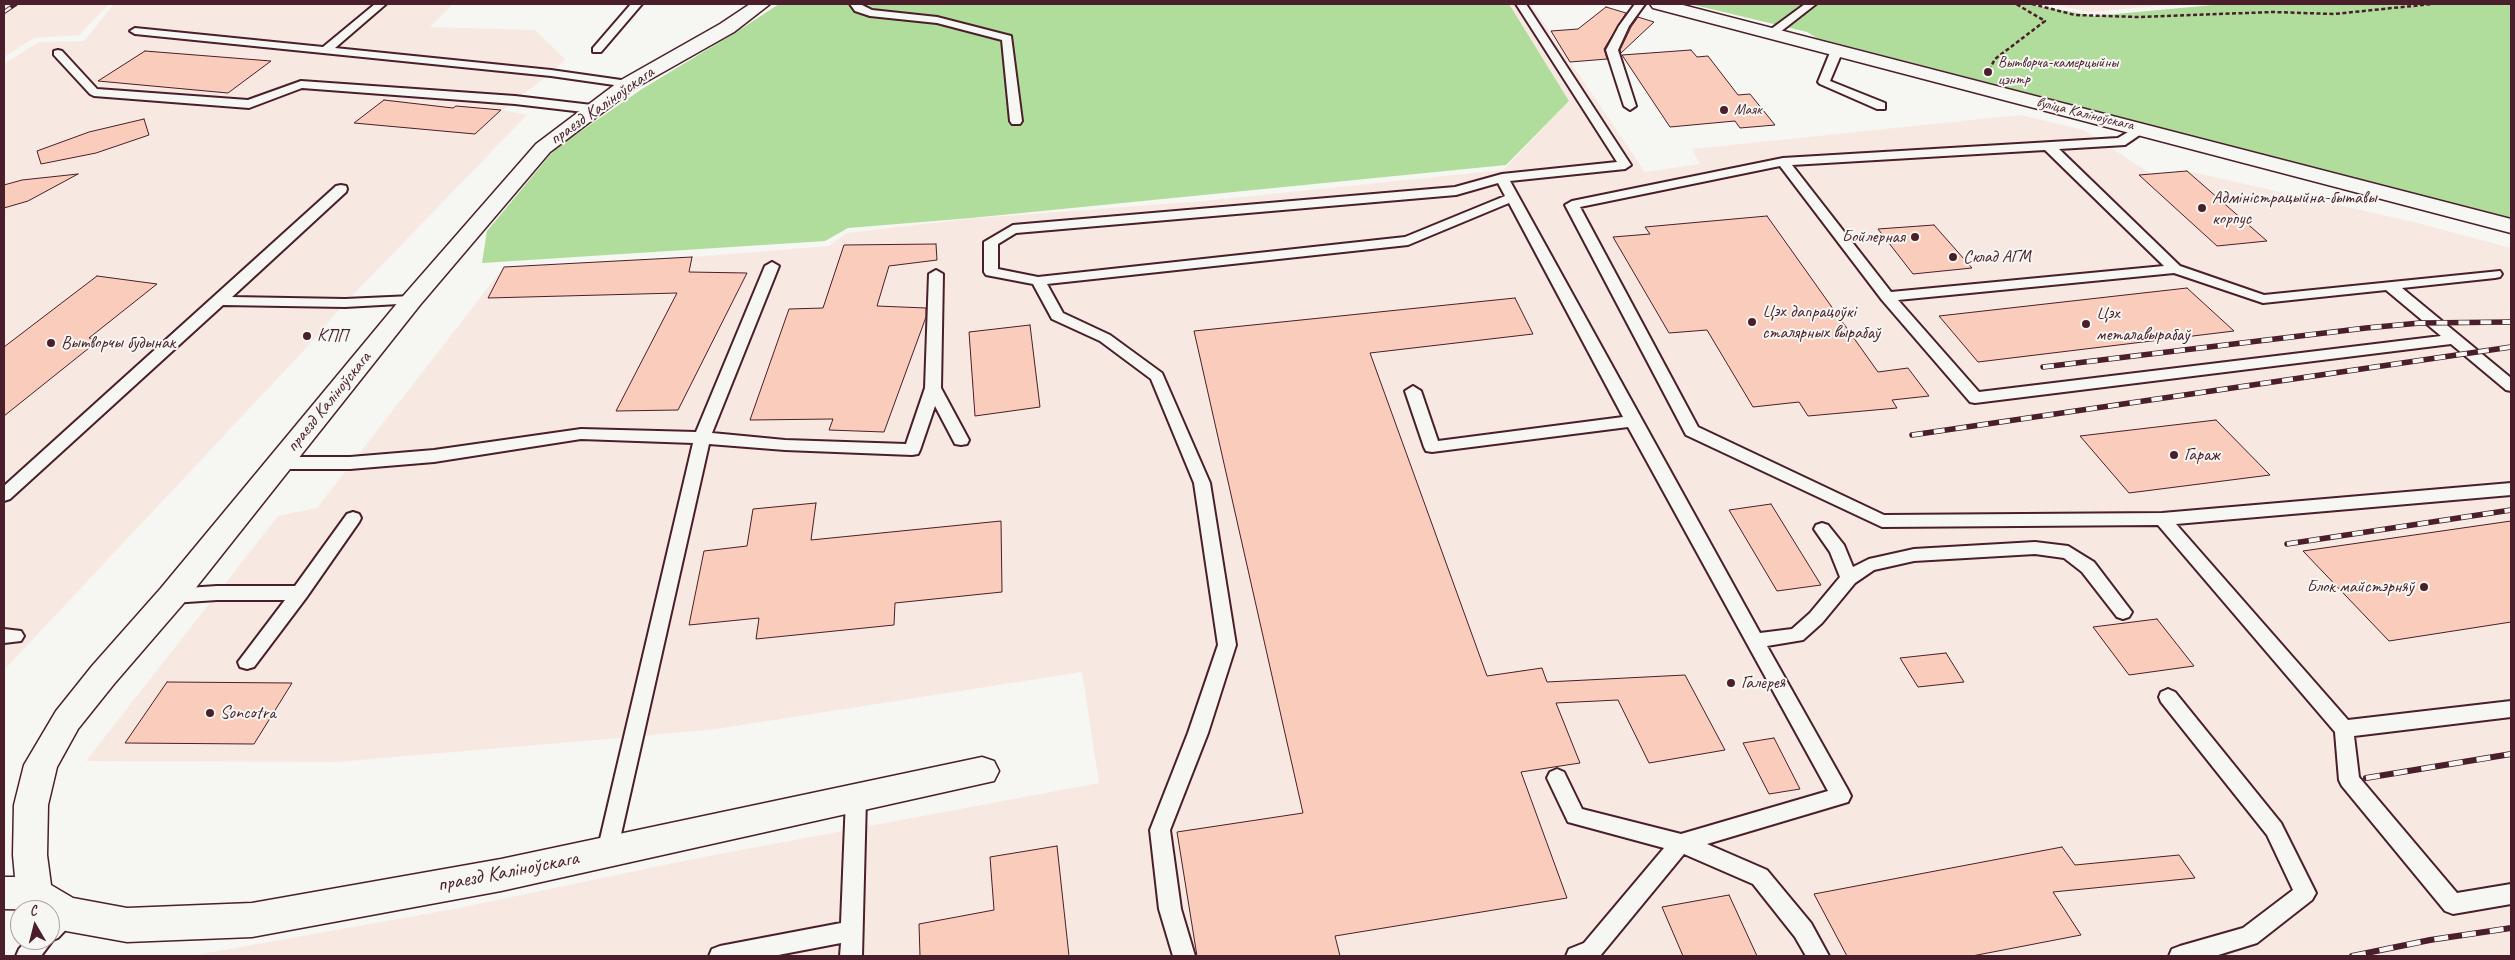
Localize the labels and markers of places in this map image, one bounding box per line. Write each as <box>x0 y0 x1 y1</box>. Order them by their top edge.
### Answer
place label: Вытворча-камерцыйны цэнтр <box>1998 54 2118 89</box>
marker: Вытворча-камерцыйны цэнтр <box>1982 66 1994 78</box>
place label: Маяк <box>1734 101 1762 119</box>
marker: Маяк <box>1718 104 1730 116</box>
place label: Адміністрацыйна-бытавы корпус <box>2212 187 2376 230</box>
marker: Адміністрацыйна-бытавы корпус <box>2196 202 2208 214</box>
place label: Бойлерная <box>1842 226 1905 248</box>
marker: Бойлерная <box>1909 231 1921 243</box>
place label: Склад АГМ <box>1963 246 2031 268</box>
marker: Склад АГМ <box>1947 251 1959 263</box>
place label: Цэх дапрацоўкі сталярных вырабаў <box>1762 301 1880 344</box>
place label: Цэх металавырабаў <box>2096 303 2190 346</box>
marker: Цэх дапрацоўкі сталярных вырабаў <box>1746 316 1758 328</box>
marker: Цэх металавырабаў <box>2080 318 2092 330</box>
place label: КПП <box>317 325 348 347</box>
marker: КПП <box>301 330 313 342</box>
place label: Вытворчы будынак <box>61 332 175 354</box>
marker: Вытворчы будынак <box>45 337 57 349</box>
place label: Гараж <box>2184 444 2219 466</box>
marker: Гараж <box>2168 449 2180 461</box>
place label: Блок майстэрняў <box>2307 576 2414 598</box>
marker: Блок майстэрняў <box>2418 581 2430 593</box>
place label: Галерея <box>1741 672 1785 694</box>
marker: Галерея <box>1725 677 1737 689</box>
place label: Soncotra <box>220 702 276 724</box>
marker: Soncotra <box>204 707 216 719</box>

